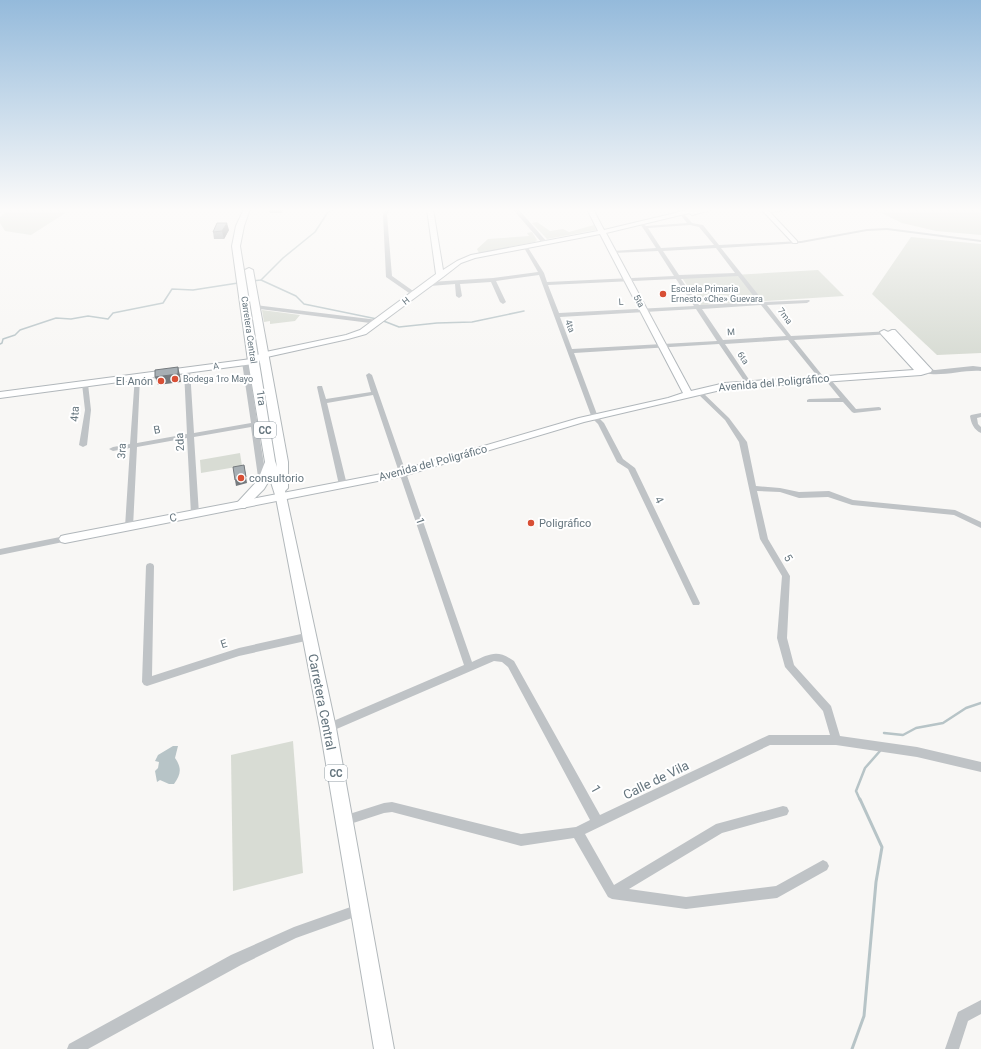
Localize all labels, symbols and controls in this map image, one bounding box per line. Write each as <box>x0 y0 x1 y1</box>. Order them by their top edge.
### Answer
place label: Escuela Primaria Ernesto «Che» Guevara <box>671 284 763 304</box>
marker: Escuela Primaria Ernesto «Che» Guevara <box>658 289 668 299</box>
street label: 5ta <box>632 293 646 309</box>
street label: H <box>400 295 412 307</box>
street label: Carretera Central <box>239 296 259 364</box>
street label: L <box>618 297 624 307</box>
street label: 7ma <box>776 306 794 326</box>
street label: 4ta <box>563 318 577 334</box>
street label: M <box>727 327 735 337</box>
street label: 6ta <box>735 350 751 366</box>
street label: A <box>212 361 220 371</box>
street label: Avenida del Poligráfico <box>718 372 830 394</box>
marker: Bodega 1ro Mayo <box>170 374 180 384</box>
place label: Bodega 1ro Mayo <box>183 374 253 384</box>
place label: El Anón <box>116 375 153 388</box>
marker: El Anón <box>156 376 166 386</box>
street label: 1ra <box>253 389 269 407</box>
street label: 4ta <box>68 406 82 422</box>
road number: CC <box>254 422 276 438</box>
street label: B <box>152 423 162 437</box>
street label: 2da <box>173 432 187 452</box>
street label: Avenida del Poligráfico <box>378 442 488 484</box>
street label: 3ra <box>115 443 129 459</box>
place label: consultorio <box>249 472 304 485</box>
marker: consultorio <box>236 473 246 483</box>
street label: 4 <box>652 494 666 506</box>
street label: C <box>168 511 178 525</box>
street label: 1 <box>413 516 427 526</box>
place label: Poligráfico <box>539 517 591 530</box>
marker: Poligráfico <box>526 518 536 528</box>
street label: 5 <box>781 552 795 564</box>
street label: E <box>219 637 229 651</box>
street label: Carretera Central <box>305 653 339 751</box>
street label: Calle de Vila <box>621 758 691 802</box>
road number: CC <box>325 765 347 781</box>
street label: 1 <box>588 782 604 796</box>

